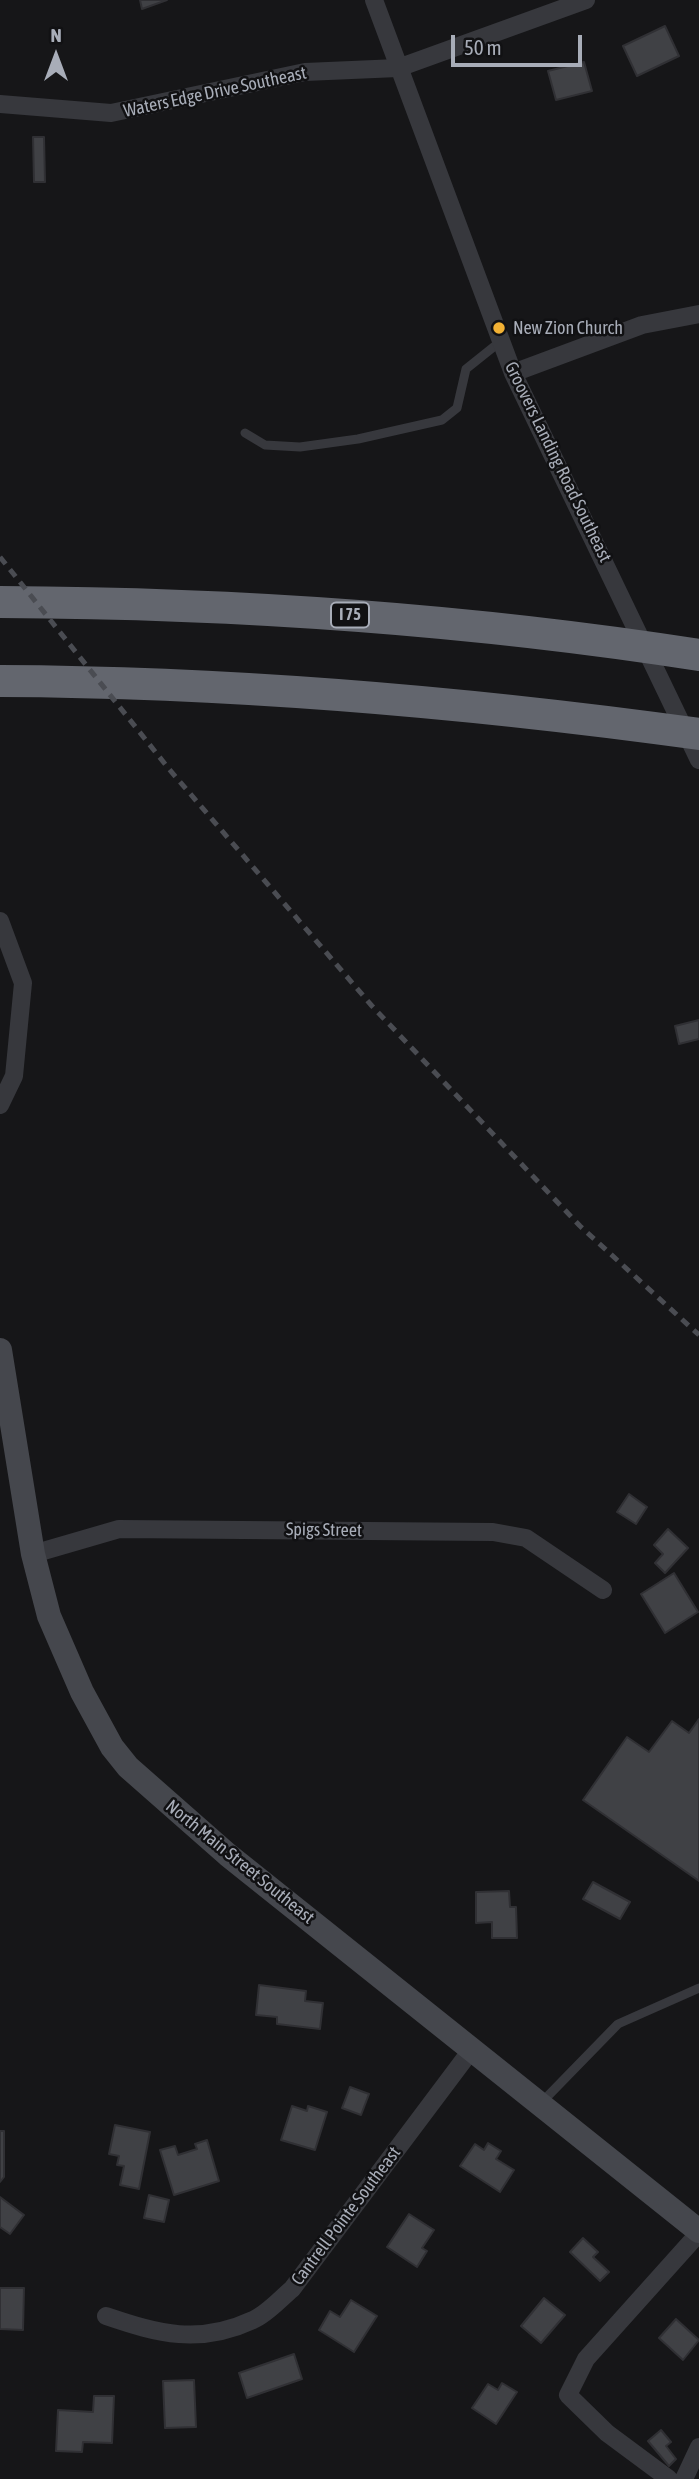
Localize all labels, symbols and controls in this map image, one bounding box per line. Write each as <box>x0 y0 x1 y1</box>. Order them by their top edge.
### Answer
north arrow <box>21 21 91 91</box>
scale bar <box>454 21 585 65</box>
text: N <box>50 24 62 46</box>
text: 50 m <box>464 35 502 59</box>
street label: Waters Edge Drive Southeast <box>122 62 308 122</box>
place label: New Zion Church <box>513 317 623 339</box>
marker: New Zion Church <box>491 320 507 336</box>
street label: Groovers Landing Road Southeast <box>500 358 616 566</box>
road number: I 75 <box>331 602 369 628</box>
street label: Spigs Street <box>286 1519 362 1541</box>
street label: North Main Street Southeast <box>161 1795 319 1929</box>
street label: Cantrell Pointe Southeast <box>287 2142 405 2290</box>

